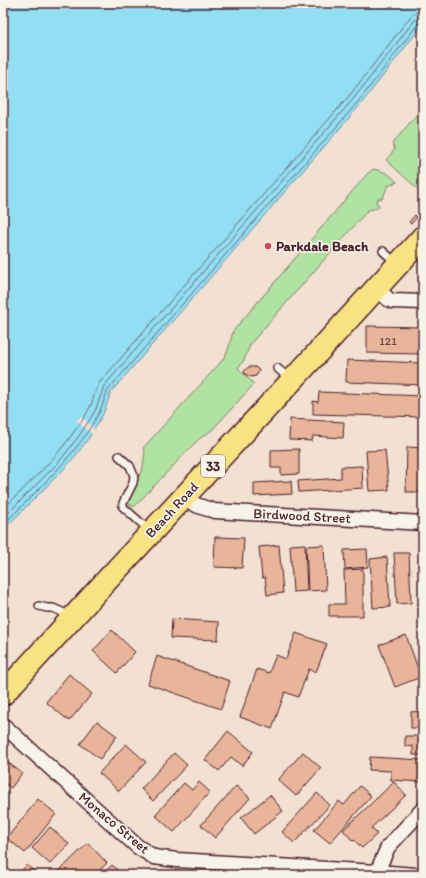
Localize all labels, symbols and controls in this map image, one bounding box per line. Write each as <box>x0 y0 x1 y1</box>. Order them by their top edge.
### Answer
place label: Parkdale Beach <box>276 238 369 255</box>
marker: Parkdale Beach <box>263 241 273 251</box>
house number: 121 <box>379 334 397 348</box>
road number: 33 <box>201 455 225 477</box>
street label: Beach Road <box>142 478 202 541</box>
street label: Birdwood Street <box>253 505 351 527</box>
street label: Monaco Street <box>75 789 153 857</box>

